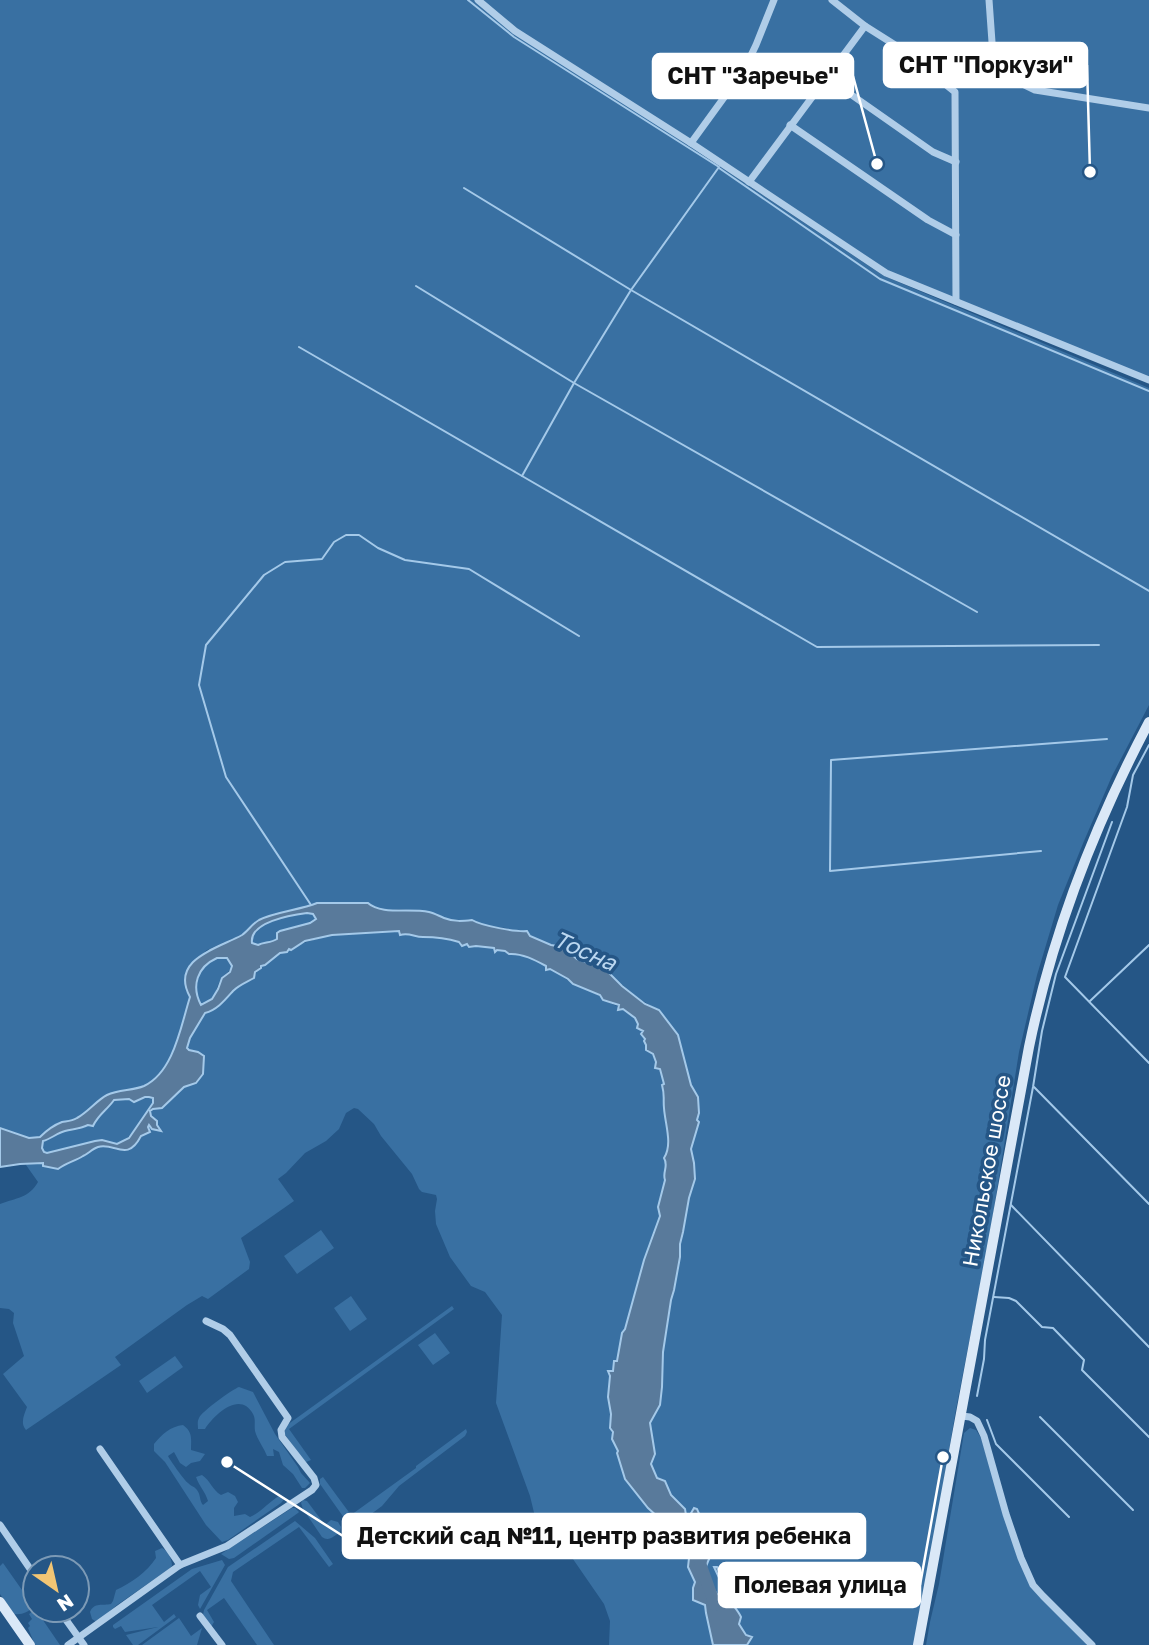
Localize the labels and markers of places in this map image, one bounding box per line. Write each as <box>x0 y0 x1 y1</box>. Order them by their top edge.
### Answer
callout: СНТ "Поркузи" <box>884 43 1087 87</box>
callout: СНТ "Заречье" <box>653 54 853 98</box>
callout: Детский сад №11, центр развития ребенка <box>343 1514 865 1558</box>
callout: Полевая улица <box>719 1563 920 1607</box>

